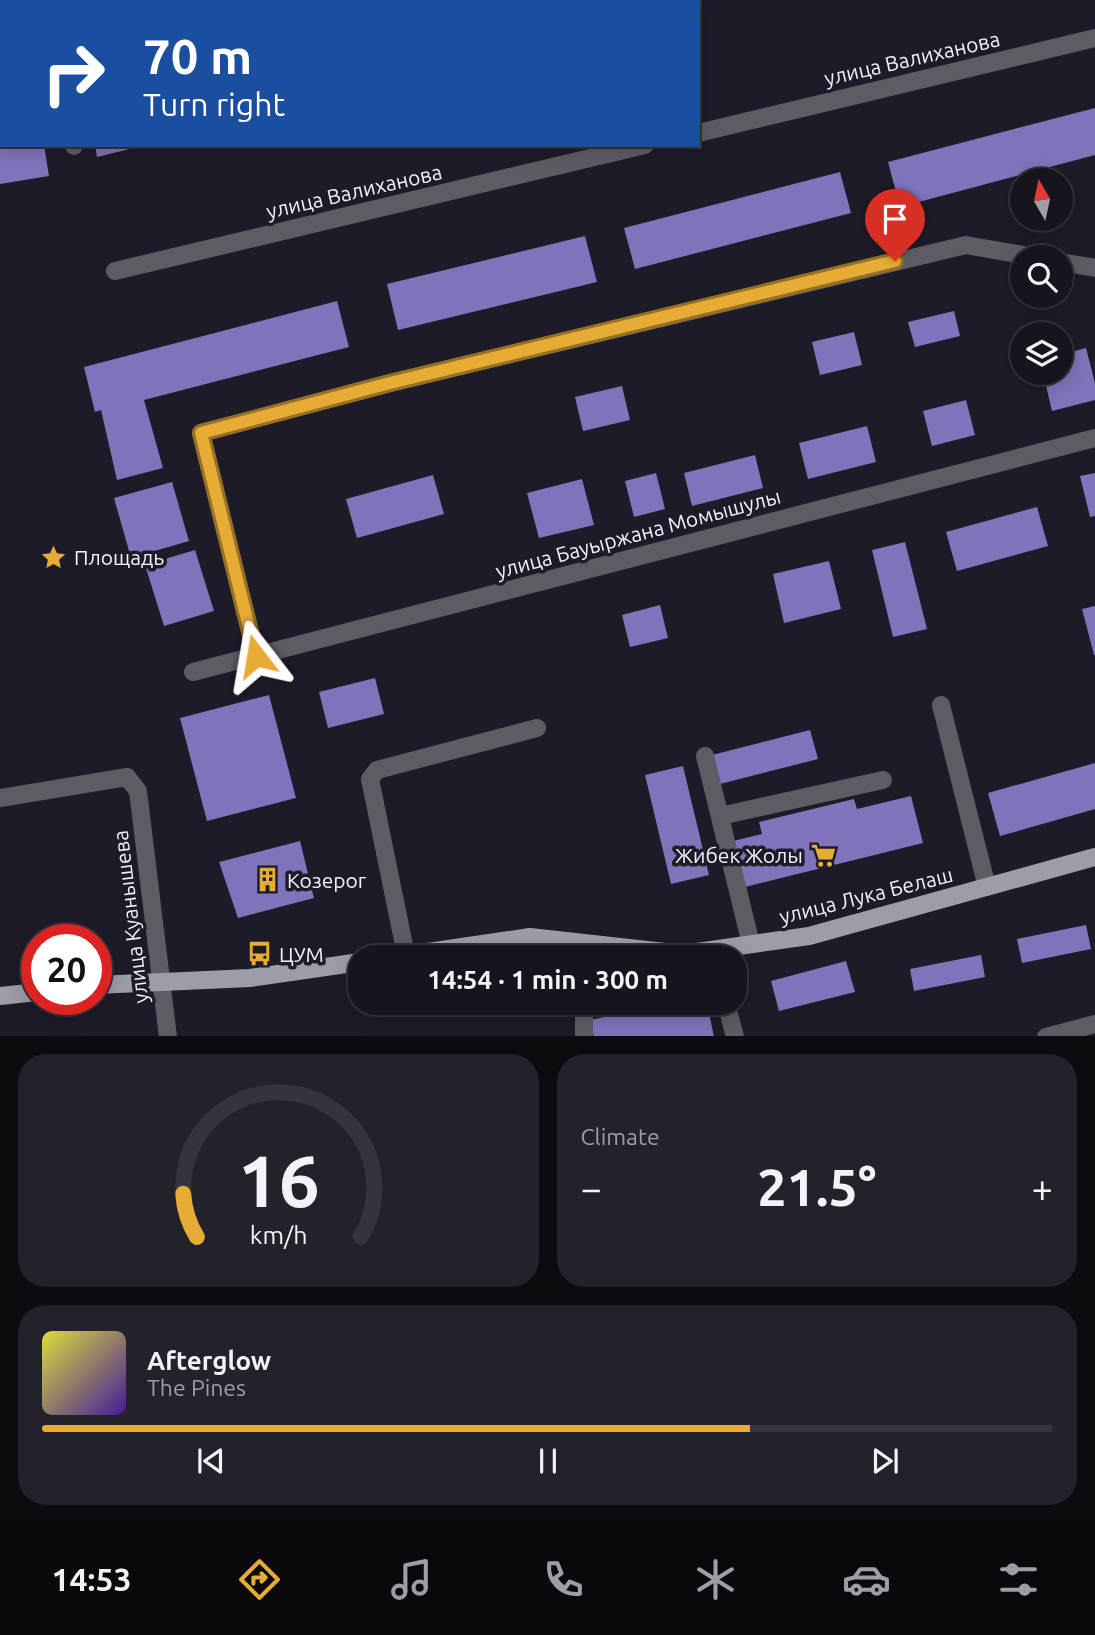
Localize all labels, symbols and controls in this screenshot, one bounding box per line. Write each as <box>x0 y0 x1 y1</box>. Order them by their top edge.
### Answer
street label: улица Валиханова <box>822 26 1002 90</box>
icon: right <box>28 28 119 119</box>
text: 70 m <box>143 28 252 83</box>
text: Turn right <box>143 86 285 122</box>
street label: улица Валиханова <box>264 159 444 223</box>
north arrow <box>1010 168 1073 231</box>
map controls <box>1010 168 1073 385</box>
pin <box>865 189 925 261</box>
icon: arrive <box>876 200 914 238</box>
button: search <box>1010 245 1073 308</box>
button: layers <box>1010 322 1073 385</box>
street label: улица Бауыржана Момышулы <box>493 483 783 583</box>
place icon: Площадь <box>40 543 68 571</box>
place label: Площадь <box>74 545 164 569</box>
position arrow <box>219 619 293 693</box>
street label: улица Куанышева <box>107 829 153 1005</box>
supermarket icon: Жибек Жолы <box>809 841 837 869</box>
place label: Жибек Жолы <box>675 843 803 867</box>
street label: улица Лука Белаш <box>777 862 955 928</box>
building icon: Козерог <box>253 866 281 894</box>
place label: Козерог <box>287 868 367 892</box>
speed limit sign: 20 <box>21 924 112 1015</box>
bus stop icon: ЦУМ <box>245 940 273 968</box>
place label: ЦУМ <box>279 942 324 966</box>
text: 14:54 · 1 min · 300 m <box>427 965 668 994</box>
text: Climate <box>581 1124 660 1149</box>
text: 16 <box>237 1139 319 1221</box>
text: 21.5° <box>757 1158 876 1216</box>
text: − <box>581 1167 602 1209</box>
text: + <box>1032 1167 1053 1209</box>
text: km/h <box>249 1220 307 1248</box>
text: Afterglow <box>147 1346 271 1375</box>
text: The Pines <box>147 1375 246 1400</box>
icon: previous <box>192 1442 230 1480</box>
icon: pause <box>529 1442 567 1480</box>
icon: next <box>866 1442 904 1480</box>
icon: directions <box>235 1555 284 1604</box>
icon: music <box>387 1555 436 1604</box>
icon: phone <box>539 1555 588 1604</box>
icon: climate <box>691 1555 740 1604</box>
icon: car <box>842 1555 891 1604</box>
icon: filters <box>994 1555 1043 1604</box>
text: 14:53 <box>51 1561 132 1597</box>

